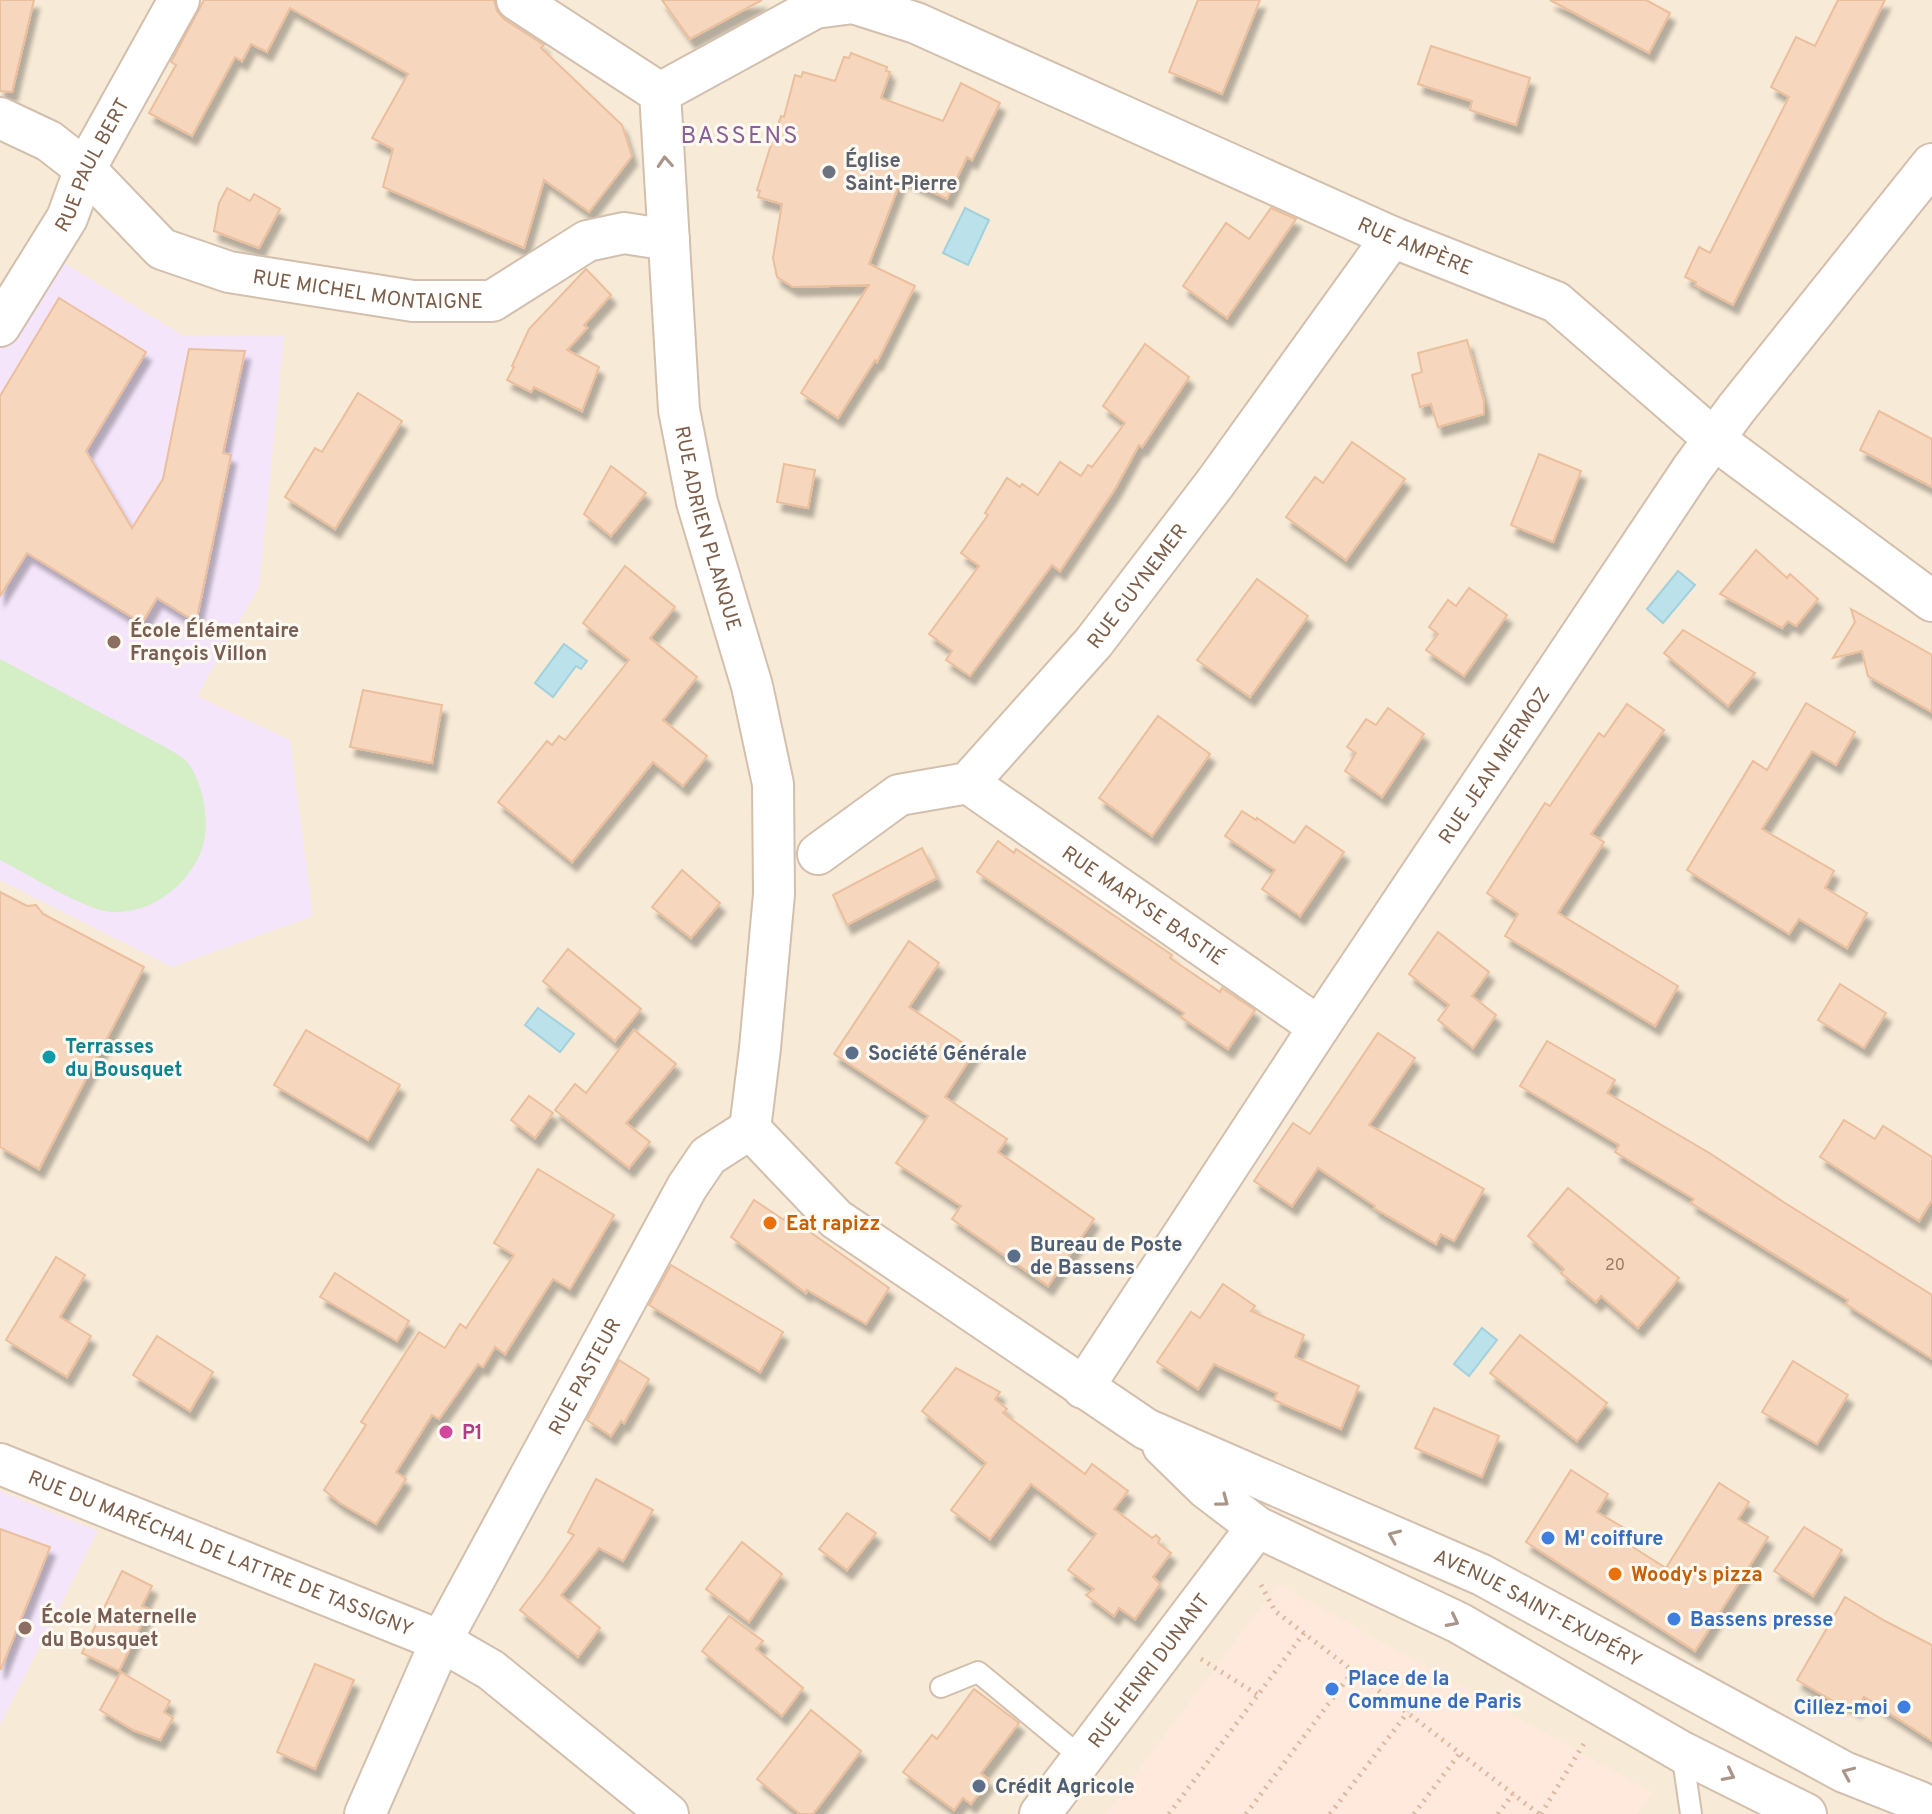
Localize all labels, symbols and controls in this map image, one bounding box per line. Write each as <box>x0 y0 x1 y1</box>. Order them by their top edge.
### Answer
street label: RUE PAUL BERT <box>50 94 137 238</box>
district label: BASSENS <box>680 122 800 152</box>
place label: Église Saint-Pierre <box>845 147 957 198</box>
one-way arrow <box>656 155 673 168</box>
marker: Église Saint-Pierre <box>820 163 838 181</box>
street label: RUE AMPÈRE <box>1353 212 1476 283</box>
street label: RUE MICHEL MONTAIGNE <box>251 265 483 316</box>
street label: RUE ADRIEN PLANQUE <box>667 424 746 634</box>
street label: RUE GUYNEMER <box>1082 519 1194 655</box>
place label: École Élémentaire François Villon <box>130 617 299 668</box>
marker: École Élémentaire François Villon <box>105 633 123 651</box>
street label: RUE JEAN MERMOZ <box>1434 683 1557 850</box>
street label: RUE MARYSE BASTIÉ <box>1056 841 1230 973</box>
place label: Terrasses du Bousquet <box>65 1035 182 1084</box>
place label: Société Générale <box>868 1042 1027 1068</box>
marker: Société Générale <box>843 1044 861 1062</box>
marker: Terrasses du Bousquet <box>40 1048 58 1066</box>
place label: Eat rapizz <box>786 1212 880 1238</box>
marker: Eat rapizz <box>761 1214 779 1232</box>
place label: Bureau de Poste de Bassens <box>1030 1233 1182 1282</box>
marker: Bureau de Poste de Bassens <box>1005 1247 1023 1265</box>
house number: 20 <box>1605 1256 1625 1276</box>
street label: RUE PASTEUR <box>544 1314 628 1440</box>
place label: P1 <box>462 1421 483 1447</box>
marker: P1 <box>437 1423 455 1441</box>
street label: RUE DU MARÉCHAL DE LATTRE DE TASSIGNY <box>24 1466 417 1644</box>
one-way arrow <box>1215 1492 1229 1506</box>
place label: M' coiffure <box>1564 1527 1663 1553</box>
marker: M' coiffure <box>1539 1529 1557 1547</box>
one-way arrow <box>1388 1530 1402 1546</box>
street label: AVENUE SAINT-EXUPÉRY <box>1429 1545 1646 1675</box>
place label: Woody's pizza <box>1631 1563 1763 1589</box>
marker: Woody's pizza <box>1606 1565 1624 1583</box>
street label: RUE HENRI DUNANT <box>1083 1589 1217 1754</box>
place label: École Maternelle du Bousquet <box>41 1603 197 1654</box>
place label: Bassens presse <box>1690 1608 1833 1634</box>
marker: Bassens presse <box>1665 1610 1683 1628</box>
one-way arrow <box>1445 1611 1460 1627</box>
marker: École Maternelle du Bousquet <box>16 1619 34 1637</box>
place label: Place de la Commune de Paris <box>1348 1667 1522 1716</box>
marker: Place de la Commune de Paris <box>1323 1680 1341 1698</box>
place label: Cillez-moi <box>1794 1696 1888 1722</box>
marker: Cillez-moi <box>1895 1698 1913 1716</box>
one-way arrow <box>1720 1765 1735 1781</box>
one-way arrow <box>1841 1767 1856 1783</box>
place label: Crédit Agricole <box>995 1775 1135 1801</box>
marker: Crédit Agricole <box>970 1777 988 1795</box>

